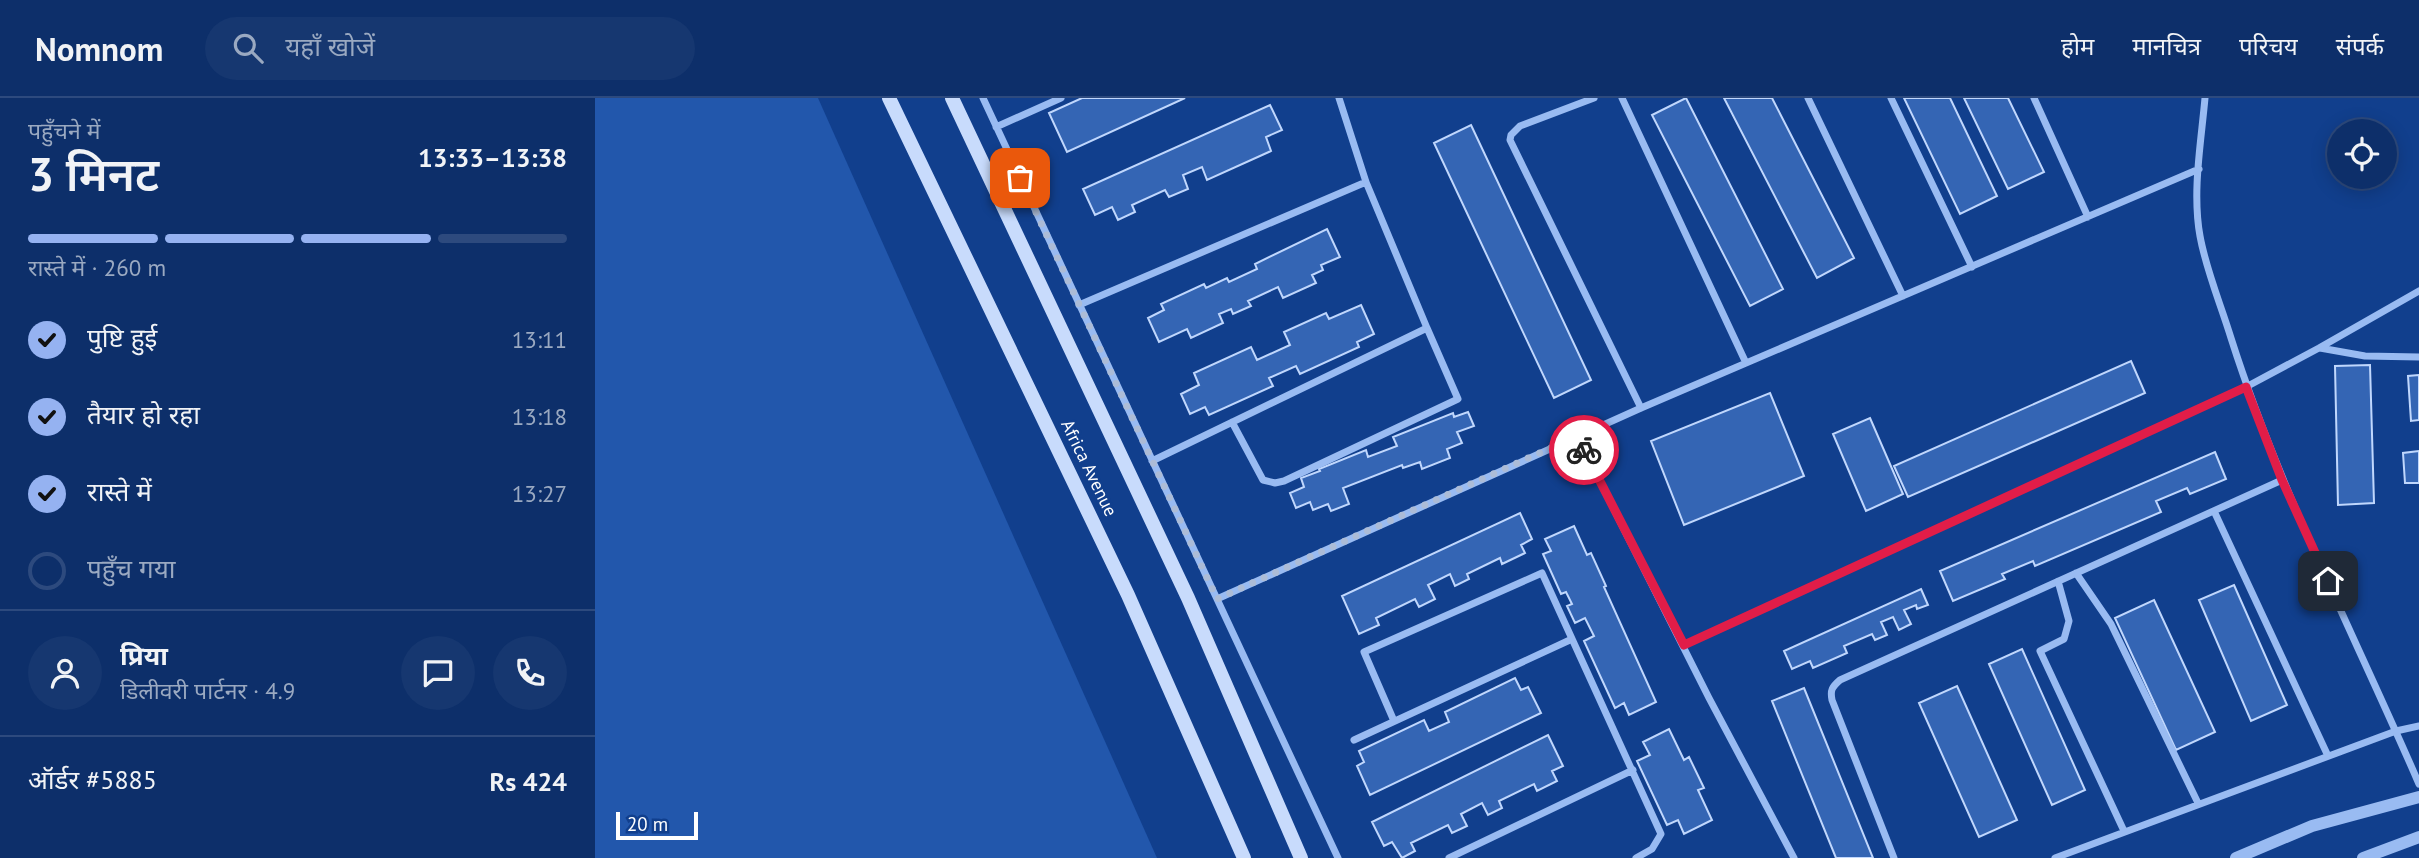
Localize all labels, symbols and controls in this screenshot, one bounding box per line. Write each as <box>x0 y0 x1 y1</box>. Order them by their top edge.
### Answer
search box <box>205 17 695 80</box>
text: Nomnom <box>35 27 163 70</box>
icon: search <box>229 29 267 67</box>
text: यहाँ खोजें <box>285 30 375 63</box>
text: होम <box>2061 31 2094 62</box>
text: मानचित्र <box>2132 31 2201 62</box>
text: परिचय <box>2239 31 2298 62</box>
text: संपर्क <box>2336 31 2384 62</box>
text: पहुँचने में <box>28 116 101 145</box>
map controls <box>2327 119 2397 189</box>
button: locate <box>2327 119 2397 189</box>
text: 13:33–13:38 <box>418 141 567 174</box>
text: 3 मिनट <box>28 144 159 204</box>
pin <box>990 148 1050 208</box>
icon: bag <box>1001 159 1039 197</box>
text: रास्ते में · 260 m <box>28 253 166 282</box>
icon: check <box>28 321 66 359</box>
text: पुष्टि हुई <box>87 321 157 354</box>
text: 13:11 <box>512 325 567 354</box>
icon: check <box>28 398 66 436</box>
text: तैयार हो रहा <box>87 398 200 431</box>
text: 13:18 <box>512 402 567 431</box>
courier <box>1549 415 1619 485</box>
street label: Africa Avenue <box>1056 416 1123 520</box>
icon: bike <box>1565 431 1603 469</box>
icon: check <box>28 475 66 513</box>
text: रास्ते में <box>87 475 152 508</box>
text: 13:27 <box>512 479 567 508</box>
pin <box>2298 551 2358 611</box>
text: पहुँच गया <box>87 552 175 585</box>
icon: home <box>2309 562 2347 600</box>
button: person <box>28 636 102 710</box>
button: chat <box>401 636 475 710</box>
button: phone <box>493 636 567 710</box>
text: प्रिया <box>120 639 168 672</box>
text: डिलीवरी पार्टनर · 4.9 <box>120 676 295 705</box>
text: ऑर्डर #5885 <box>28 763 157 796</box>
text: Rs 424 <box>490 765 567 798</box>
scale bar <box>616 809 698 841</box>
text: 20 m <box>627 812 668 836</box>

